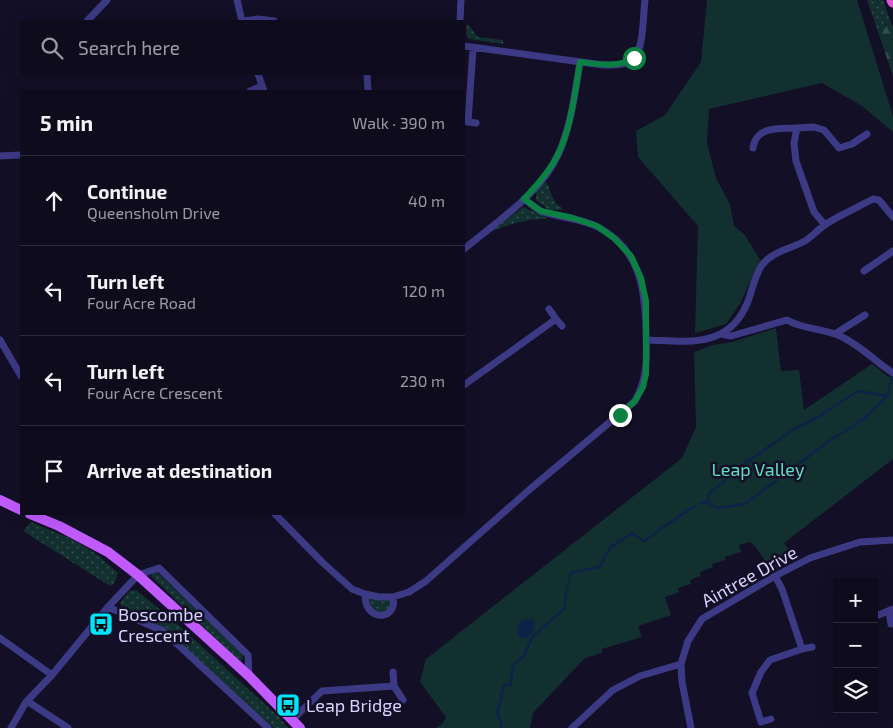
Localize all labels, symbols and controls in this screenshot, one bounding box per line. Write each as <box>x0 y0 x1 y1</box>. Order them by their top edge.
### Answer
search box <box>20 20 465 75</box>
icon: search <box>38 34 66 62</box>
text: Search here <box>78 36 180 59</box>
route start <box>623 47 646 70</box>
text: 5 min <box>40 110 93 135</box>
text: Walk · 390 m <box>352 113 445 132</box>
text: Continue <box>87 180 167 203</box>
icon: ahead <box>40 187 68 215</box>
text: 40 m <box>408 191 445 210</box>
text: Queensholm Drive <box>87 203 220 222</box>
text: Turn left <box>87 270 164 293</box>
icon: left <box>40 277 68 305</box>
text: 120 m <box>402 281 445 300</box>
text: Four Acre Road <box>87 293 196 312</box>
text: Turn left <box>87 360 164 383</box>
icon: left <box>40 367 68 395</box>
text: 230 m <box>400 371 445 390</box>
text: Four Acre Crescent <box>87 383 223 402</box>
route end <box>609 404 632 427</box>
icon: arrive <box>40 457 68 485</box>
park label: Leap Valley <box>712 458 805 480</box>
text: Arrive at destination <box>87 459 272 482</box>
street label: Aintree Drive <box>697 541 801 611</box>
map controls <box>833 578 878 713</box>
button: + <box>833 578 878 623</box>
place label: Boscombe Crescent <box>118 603 203 646</box>
bus stop icon: Boscombe Crescent <box>88 611 114 637</box>
button: − <box>833 623 878 668</box>
button: layers <box>833 668 878 713</box>
bus stop icon: Leap Bridge <box>275 692 301 718</box>
place label: Leap Bridge <box>306 694 402 716</box>

